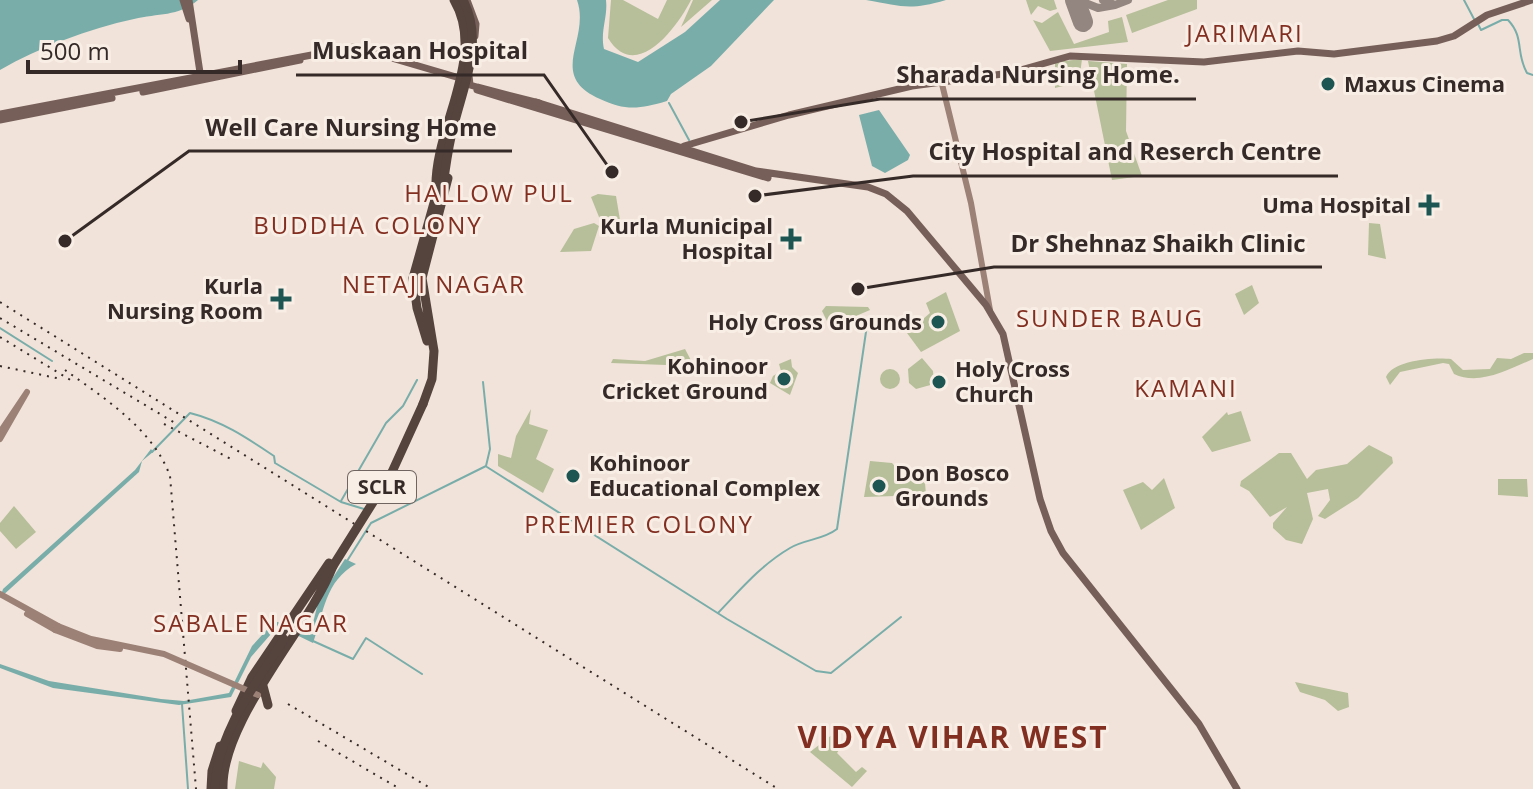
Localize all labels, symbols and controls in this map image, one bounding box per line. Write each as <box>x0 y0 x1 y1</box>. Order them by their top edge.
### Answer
district label: JARIMARI <box>1184 16 1304 49</box>
scale bar <box>28 24 240 74</box>
callout: Muskaan Hospital <box>296 27 544 75</box>
text: Muskaan Hospital <box>312 33 528 66</box>
text: 500 m <box>40 34 110 67</box>
callout: Sharada Nursing Home. <box>880 51 1196 99</box>
text: Sharada Nursing Home. <box>896 57 1180 90</box>
place label: Maxus Cinema <box>1344 68 1505 98</box>
marker: Maxus Cinema <box>1319 75 1337 93</box>
callout: Well Care Nursing Home <box>189 103 512 151</box>
text: Well Care Nursing Home <box>205 110 497 143</box>
callout: City Hospital and Reserch Centre <box>913 128 1338 176</box>
text: City Hospital and Reserch Centre <box>929 134 1321 167</box>
district label: HALLOW PUL <box>404 176 574 209</box>
place label: Uma Hospital <box>1262 189 1411 219</box>
marker: Uma Hospital <box>1418 194 1440 216</box>
district label: BUDDHA COLONY <box>253 208 483 241</box>
place label: Kurla Municipal Hospital <box>600 210 773 265</box>
callout: Dr Shehnaz Shaikh Clinic <box>994 219 1322 267</box>
text: Dr Shehnaz Shaikh Clinic <box>1010 226 1306 259</box>
marker: Kurla Municipal Hospital <box>780 228 802 250</box>
district label: NETAJI NAGAR <box>342 267 526 300</box>
place label: Kurla Nursing Room <box>107 270 263 325</box>
marker: Kurla Nursing Room <box>270 288 292 310</box>
district label: SUNDER BAUG <box>1016 301 1204 334</box>
place label: Holy Cross Grounds <box>708 306 922 336</box>
marker: Holy Cross Grounds <box>929 313 947 331</box>
place label: Kohinoor Cricket Ground <box>602 350 768 405</box>
place label: Holy Cross Church <box>955 353 1070 408</box>
marker: Kohinoor Cricket Ground <box>775 370 793 388</box>
district label: KAMANI <box>1134 371 1238 404</box>
marker: Holy Cross Church <box>930 373 948 391</box>
place label: Kohinoor Educational Complex <box>589 447 820 502</box>
place label: Don Bosco Grounds <box>895 457 1009 512</box>
marker: Kohinoor Educational Complex <box>564 467 582 485</box>
road number: SCLR <box>348 471 416 503</box>
marker: Don Bosco Grounds <box>870 477 888 495</box>
district label: PREMIER COLONY <box>524 507 754 540</box>
district label: SABALE NAGAR <box>153 606 349 639</box>
district label: VIDYA VIHAR WEST <box>797 716 1109 757</box>

